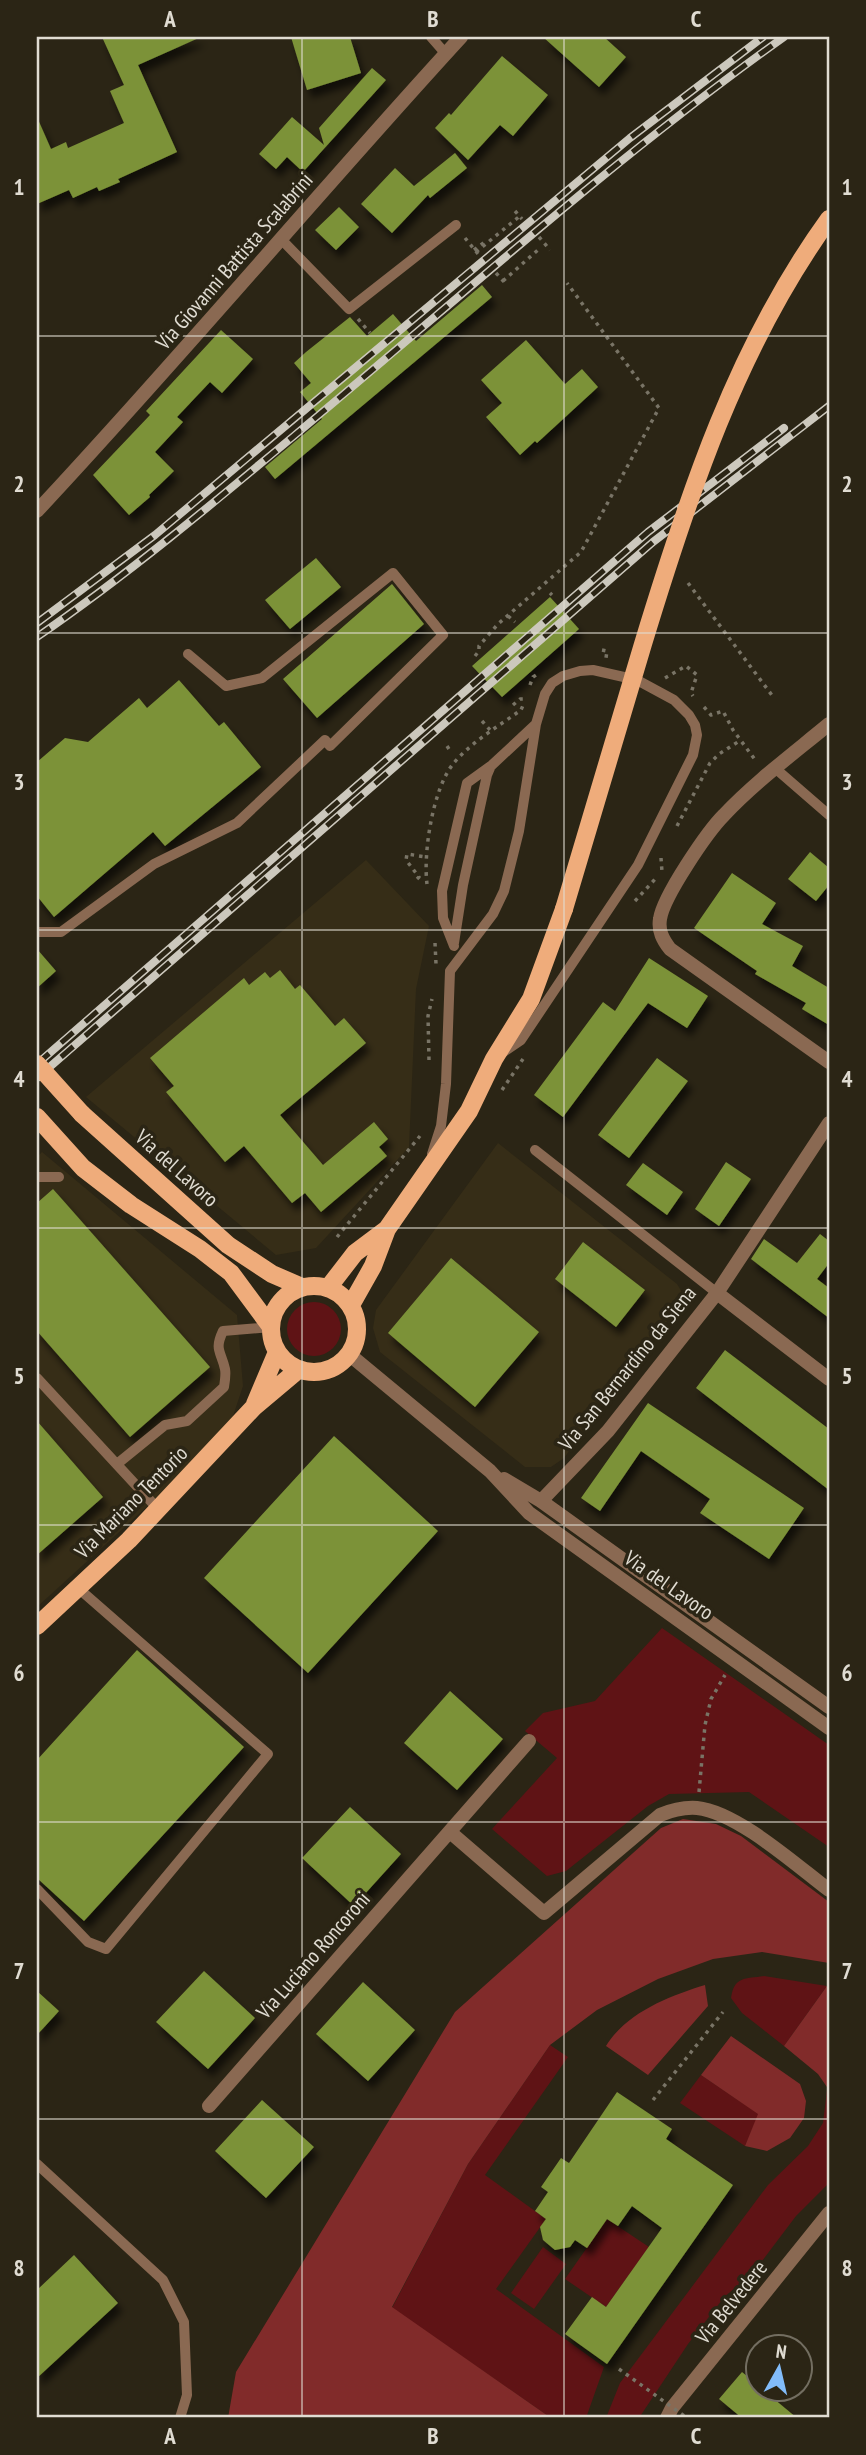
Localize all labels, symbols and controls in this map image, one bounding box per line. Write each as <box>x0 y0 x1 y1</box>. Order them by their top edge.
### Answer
text: A <box>163 4 176 33</box>
text: B <box>427 4 439 33</box>
text: C <box>691 4 702 33</box>
street label: Via Giovanni Battista Scalabrini <box>149 167 318 356</box>
text: 1 <box>14 172 25 201</box>
text: 1 <box>842 172 853 201</box>
text: 2 <box>14 469 25 498</box>
text: 2 <box>842 469 853 498</box>
text: 3 <box>14 767 25 796</box>
text: 3 <box>842 767 853 796</box>
text: 4 <box>14 1064 25 1093</box>
text: 4 <box>842 1064 853 1093</box>
street label: Via del Lavoro <box>129 1123 224 1213</box>
street label: Via San Bernardino da Siena <box>552 1280 702 1457</box>
text: 5 <box>14 1361 25 1390</box>
text: 5 <box>842 1361 853 1390</box>
street label: Via Mariano Tentorio <box>68 1440 193 1565</box>
street label: Via del Lavoro <box>618 1544 719 1626</box>
text: 6 <box>14 1658 25 1687</box>
text: 6 <box>842 1658 853 1687</box>
street label: Via Luciano Roncoroni <box>250 1886 376 2025</box>
text: 7 <box>14 1956 25 1985</box>
text: 7 <box>842 1956 853 1985</box>
text: 8 <box>14 2253 25 2282</box>
text: 8 <box>842 2253 853 2282</box>
street label: Via Belvedere <box>689 2255 773 2350</box>
north arrow <box>744 2332 814 2402</box>
text: N <box>775 2339 788 2364</box>
text: A <box>163 2421 176 2450</box>
text: B <box>427 2421 439 2450</box>
text: C <box>691 2421 702 2450</box>

